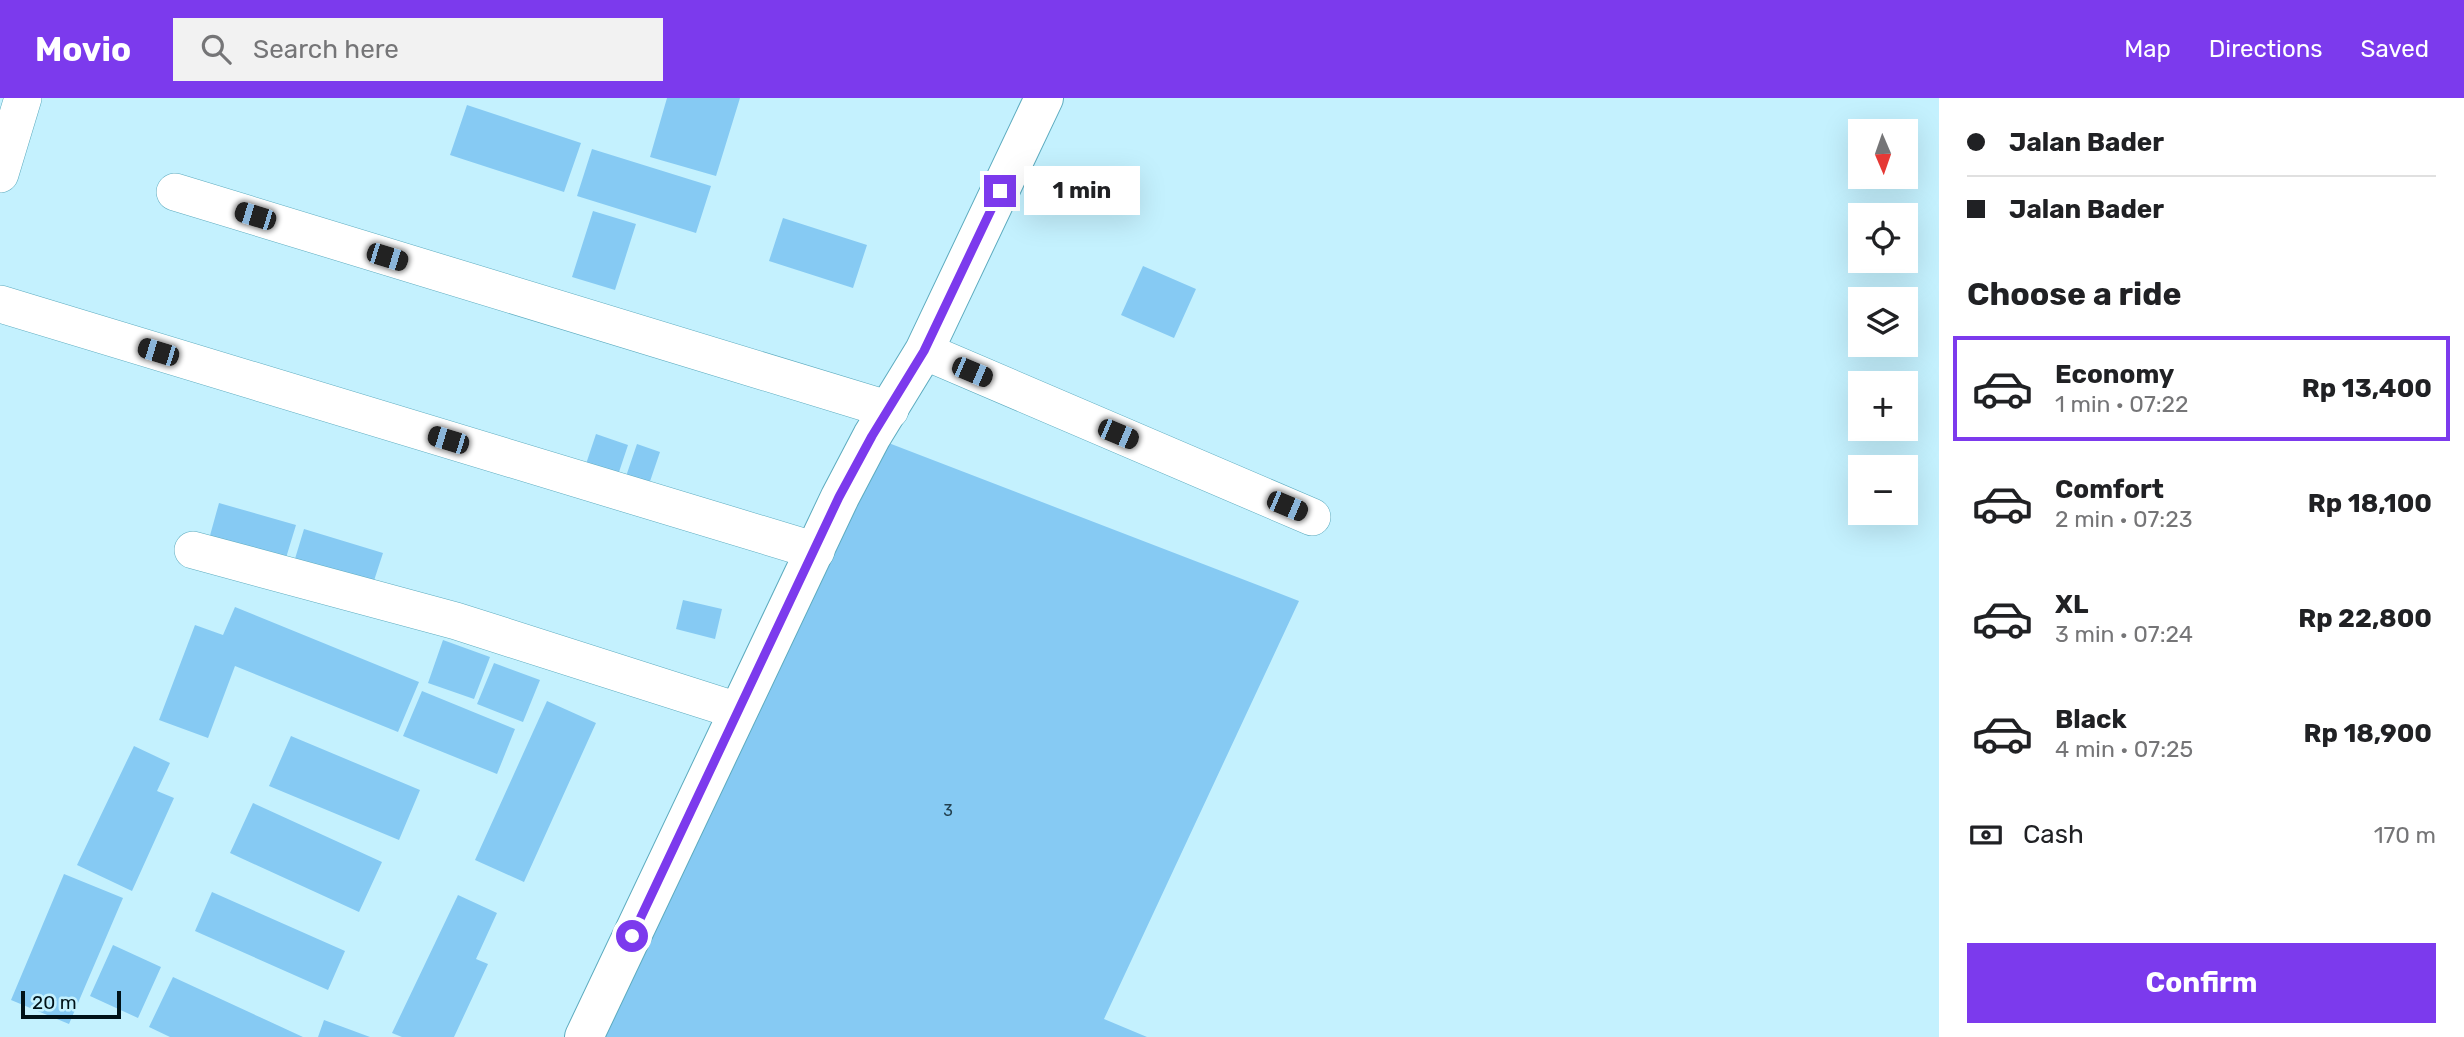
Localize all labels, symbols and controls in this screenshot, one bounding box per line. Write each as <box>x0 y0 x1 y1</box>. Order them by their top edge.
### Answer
search box <box>173 18 663 81</box>
text: Movio <box>35 30 131 69</box>
icon: search <box>197 30 235 68</box>
text: Search here <box>253 34 399 65</box>
text: Map <box>2124 35 2171 63</box>
text: Directions <box>2209 35 2322 63</box>
text: Saved <box>2360 35 2429 63</box>
north arrow <box>1848 119 1918 189</box>
map controls <box>1848 119 1918 525</box>
text: Jalan Bader <box>2009 127 2164 158</box>
callout: 1 min <box>1024 166 1140 216</box>
route end <box>984 175 1016 207</box>
text: 1 min <box>1053 176 1111 204</box>
text: Jalan Bader <box>2009 194 2164 225</box>
car <box>232 200 279 232</box>
button: locate <box>1848 203 1918 273</box>
car <box>364 241 411 273</box>
text: Choose a ride <box>1967 275 2181 313</box>
button: layers <box>1848 287 1918 357</box>
car <box>135 336 182 368</box>
car <box>949 354 996 390</box>
icon: car <box>1971 357 2034 420</box>
text: Economy <box>2055 359 2174 390</box>
button: + <box>1848 371 1918 441</box>
text: Rp 13,400 <box>2302 373 2432 404</box>
text: 1 min · 07:22 <box>2055 390 2189 418</box>
car <box>1095 416 1142 452</box>
car <box>425 424 472 456</box>
button: − <box>1848 455 1918 525</box>
icon: car <box>1971 472 2034 535</box>
text: Comfort <box>2055 474 2164 505</box>
car <box>1264 488 1311 524</box>
text: Rp 18,100 <box>2308 488 2432 519</box>
text: 2 min · 07:23 <box>2055 505 2193 533</box>
icon: car <box>1971 587 2034 650</box>
text: XL <box>2055 589 2088 620</box>
text: Rp 22,800 <box>2298 603 2432 634</box>
text: 3 min · 07:24 <box>2055 620 2193 648</box>
icon: car <box>1971 702 2034 765</box>
text: Black <box>2055 704 2127 735</box>
text: Rp 18,900 <box>2303 718 2432 749</box>
text: 4 min · 07:25 <box>2055 735 2193 763</box>
house number: 3 <box>943 801 953 820</box>
icon: cash <box>1967 816 2005 854</box>
text: Cash <box>2023 819 2084 850</box>
text: 170 m <box>2374 821 2436 849</box>
route start <box>616 920 648 952</box>
button: Confirm <box>1967 943 2436 1023</box>
scale bar <box>21 988 121 1020</box>
text: 20 m <box>32 991 77 1014</box>

